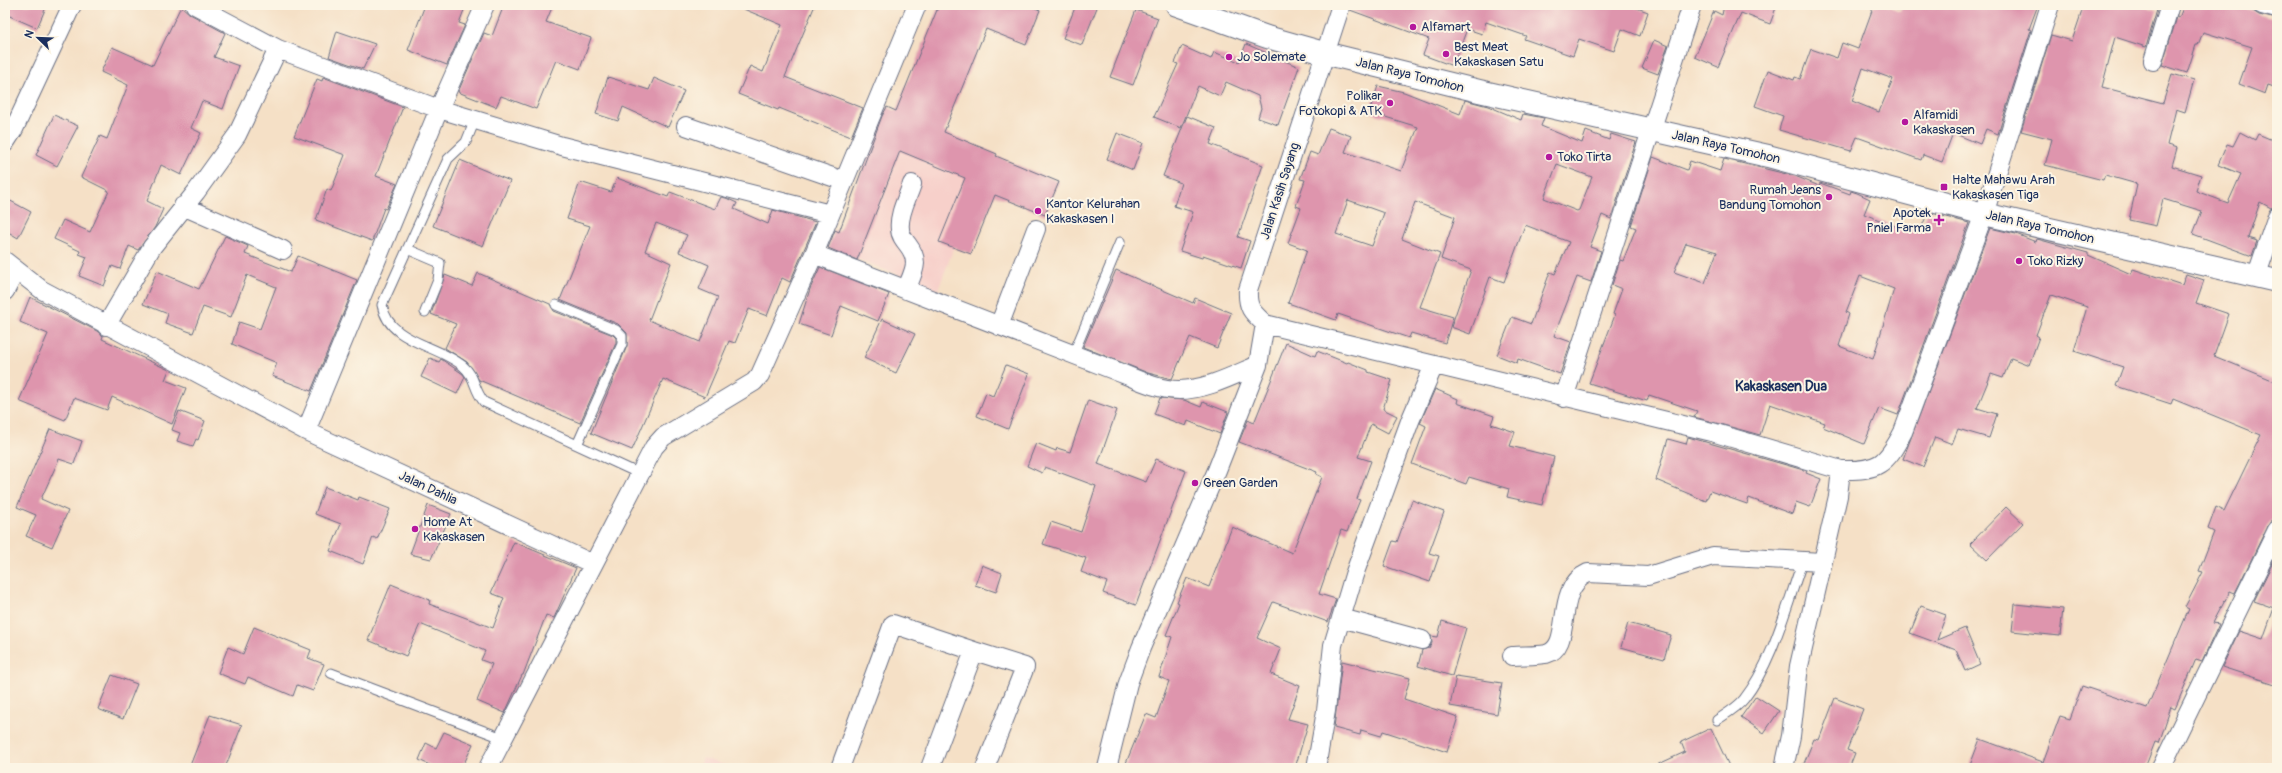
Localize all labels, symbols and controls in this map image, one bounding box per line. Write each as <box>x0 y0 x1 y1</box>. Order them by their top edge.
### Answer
north arrow <box>18 18 58 58</box>
place label: Alfamart <box>1421 19 1472 35</box>
marker: Alfamart <box>1408 22 1418 32</box>
text: N <box>22 28 37 40</box>
place label: Best Meat Kakaskasen Satu <box>1454 39 1544 70</box>
place label: Jo Solemate <box>1237 49 1306 65</box>
marker: Best Meat Kakaskasen Satu <box>1441 49 1451 59</box>
marker: Jo Solemate <box>1224 52 1234 62</box>
street label: Jalan Raya Tomohon <box>1354 54 1466 96</box>
place label: Polikar Fotokopi & ATK <box>1298 88 1382 119</box>
marker: Polikar Fotokopi & ATK <box>1385 98 1395 108</box>
place label: Alfamidi Kakaskasen <box>1913 107 1975 138</box>
marker: Alfamidi Kakaskasen <box>1900 117 1910 127</box>
street label: Jalan Raya Tomohon <box>1670 127 1782 167</box>
street label: Jalan Kasih Sayang <box>1257 140 1303 241</box>
place label: Toko Tirta <box>1557 149 1611 165</box>
marker: Toko Tirta <box>1544 152 1554 162</box>
place label: Halte Mahawu Arah Kakaskasen Tiga <box>1952 172 2055 203</box>
place label: Rumah Jeans Bandung Tomohon <box>1719 182 1821 213</box>
marker: Halte Mahawu Arah Kakaskasen Tiga <box>1939 182 1949 192</box>
marker: Rumah Jeans Bandung Tomohon <box>1824 192 1834 202</box>
place label: Kantor Kelurahan Kakaskasen I <box>1046 196 1140 227</box>
place label: Apotek Pniel Farma <box>1867 205 1932 236</box>
marker: Kantor Kelurahan Kakaskasen I <box>1033 206 1043 216</box>
street label: Jalan Raya Tomohon <box>1984 207 2096 247</box>
marker: Apotek Pniel Farma <box>1934 215 1944 225</box>
place label: Toko Rizky <box>2027 253 2084 269</box>
marker: Toko Rizky <box>2014 256 2024 266</box>
district label: Kakaskasen Dua <box>1735 378 1827 395</box>
street label: Jalan Dahlia <box>396 467 460 509</box>
place label: Green Garden <box>1203 475 1278 491</box>
marker: Green Garden <box>1190 478 1200 488</box>
place label: Home At Kakaskasen <box>423 514 485 545</box>
marker: Home At Kakaskasen <box>410 524 420 534</box>

